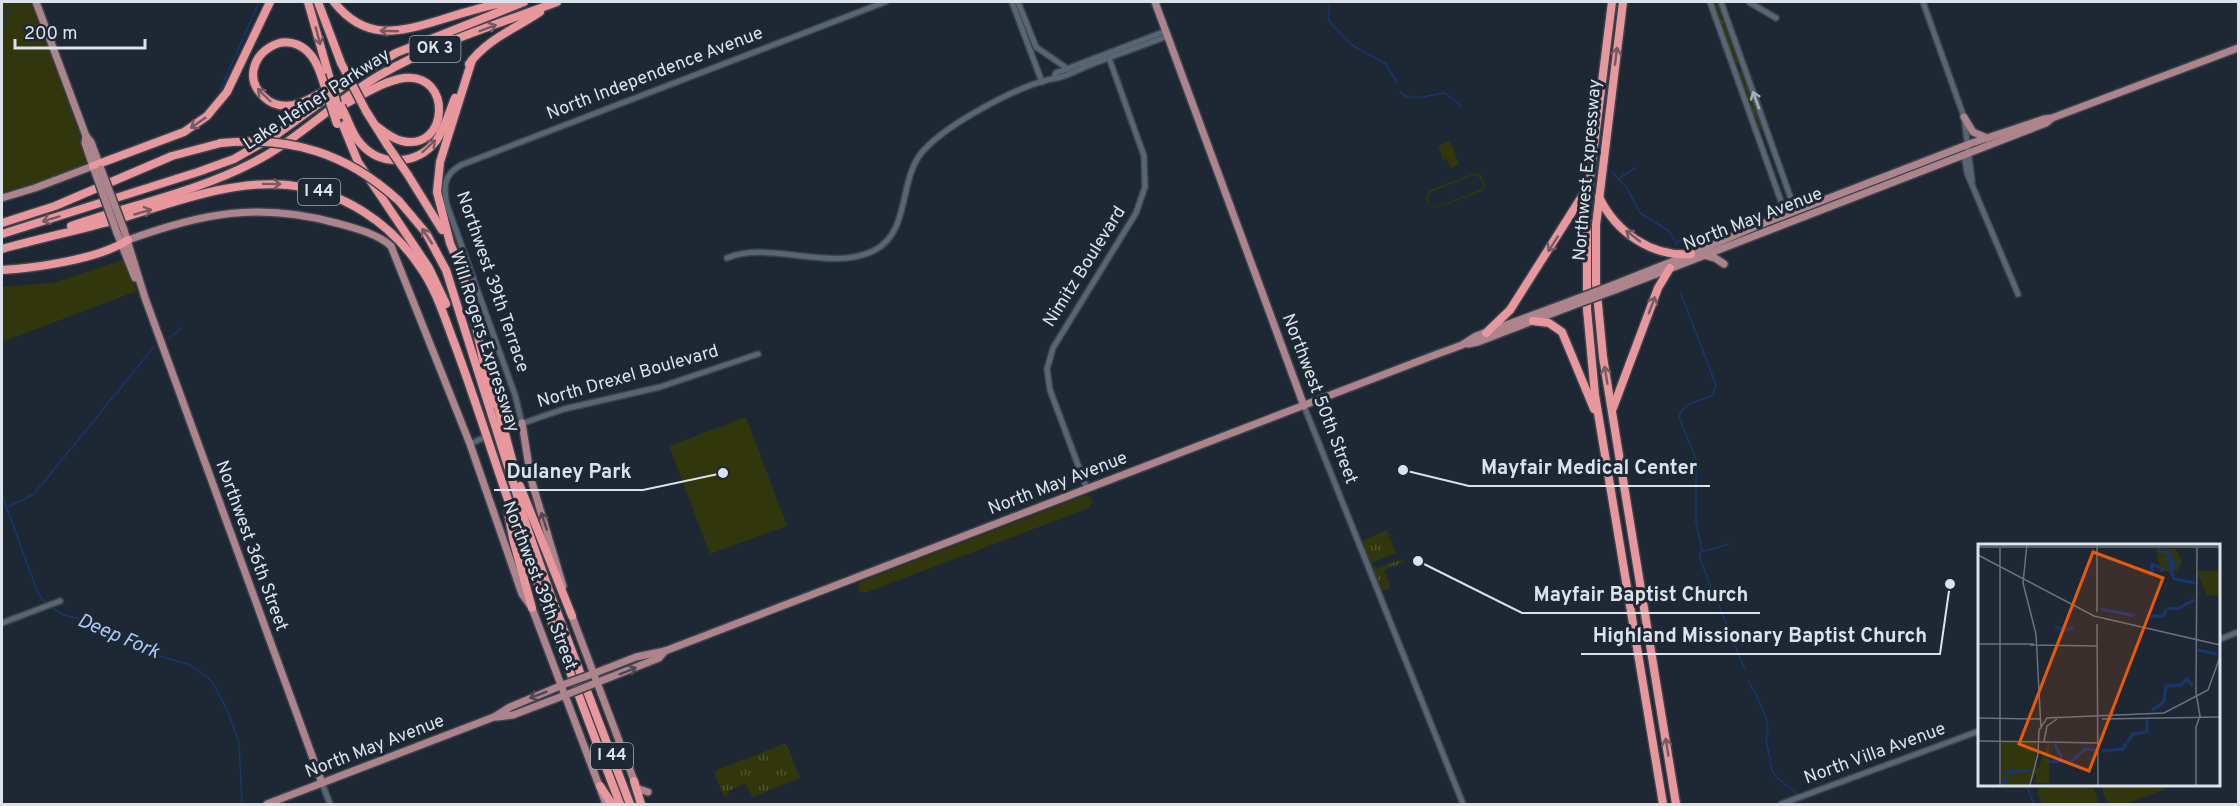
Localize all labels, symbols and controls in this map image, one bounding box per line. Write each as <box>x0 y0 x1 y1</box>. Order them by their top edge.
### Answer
scale bar <box>15 12 146 50</box>
one-way arrow <box>478 22 496 33</box>
street label: North Independence Avenue <box>544 22 766 126</box>
text: 200 m <box>24 23 77 46</box>
one-way arrow <box>379 25 399 37</box>
one-way arrow <box>313 26 324 45</box>
road number: OK 3 <box>410 36 460 62</box>
street label: Lake Hefner Parkway <box>239 44 395 156</box>
one-way arrow <box>1611 47 1622 67</box>
street label: Northwest Expressway <box>1569 78 1607 262</box>
one-way arrow <box>257 88 272 102</box>
one-way arrow <box>1749 91 1760 110</box>
one-way arrow <box>191 117 207 129</box>
one-way arrow <box>422 139 437 153</box>
one-way arrow <box>261 179 281 190</box>
road number: I 44 <box>298 179 340 205</box>
street label: North May Avenue <box>1680 183 1826 257</box>
street label: Northwest 39th Terrace <box>450 188 534 376</box>
street label: Nimitz Boulevard <box>1039 202 1131 332</box>
one-way arrow <box>133 206 152 217</box>
one-way arrow <box>42 215 61 226</box>
one-way arrow <box>421 228 433 244</box>
one-way arrow <box>1626 229 1641 243</box>
one-way arrow <box>1546 236 1559 253</box>
street label: Will Rogers Expressway <box>444 248 524 436</box>
one-way arrow <box>1647 297 1658 315</box>
street label: Northwest 50th Street <box>1276 310 1362 488</box>
street label: North Drexel Boulevard <box>535 340 721 414</box>
one-way arrow <box>1601 366 1612 385</box>
street label: North May Avenue <box>985 447 1131 521</box>
callout: Mayfair Medical Center <box>1469 448 1710 486</box>
callout: Dulaney Park <box>494 452 643 490</box>
text: Mayfair Medical Center <box>1481 456 1698 482</box>
street label: Northwest 36th Street <box>209 458 293 634</box>
text: Dulaney Park <box>506 460 632 486</box>
street label: Northwest 39th Street <box>496 498 582 674</box>
one-way arrow <box>537 512 548 531</box>
inset map <box>1978 544 2219 785</box>
callout: Mayfair Baptist Church <box>1522 575 1760 613</box>
text: Mayfair Baptist Church <box>1534 583 1748 609</box>
water label: Deep Fork <box>73 608 164 666</box>
callout: Highland Missionary Baptist Church <box>1581 616 1940 654</box>
text: Highland Missionary Baptist Church <box>1593 624 1927 650</box>
one-way arrow <box>618 665 636 676</box>
one-way arrow <box>529 690 547 701</box>
street label: North May Avenue <box>302 710 448 784</box>
street label: North Villa Avenue <box>1801 718 1949 790</box>
one-way arrow <box>1661 737 1672 757</box>
road number: I 44 <box>591 743 633 769</box>

